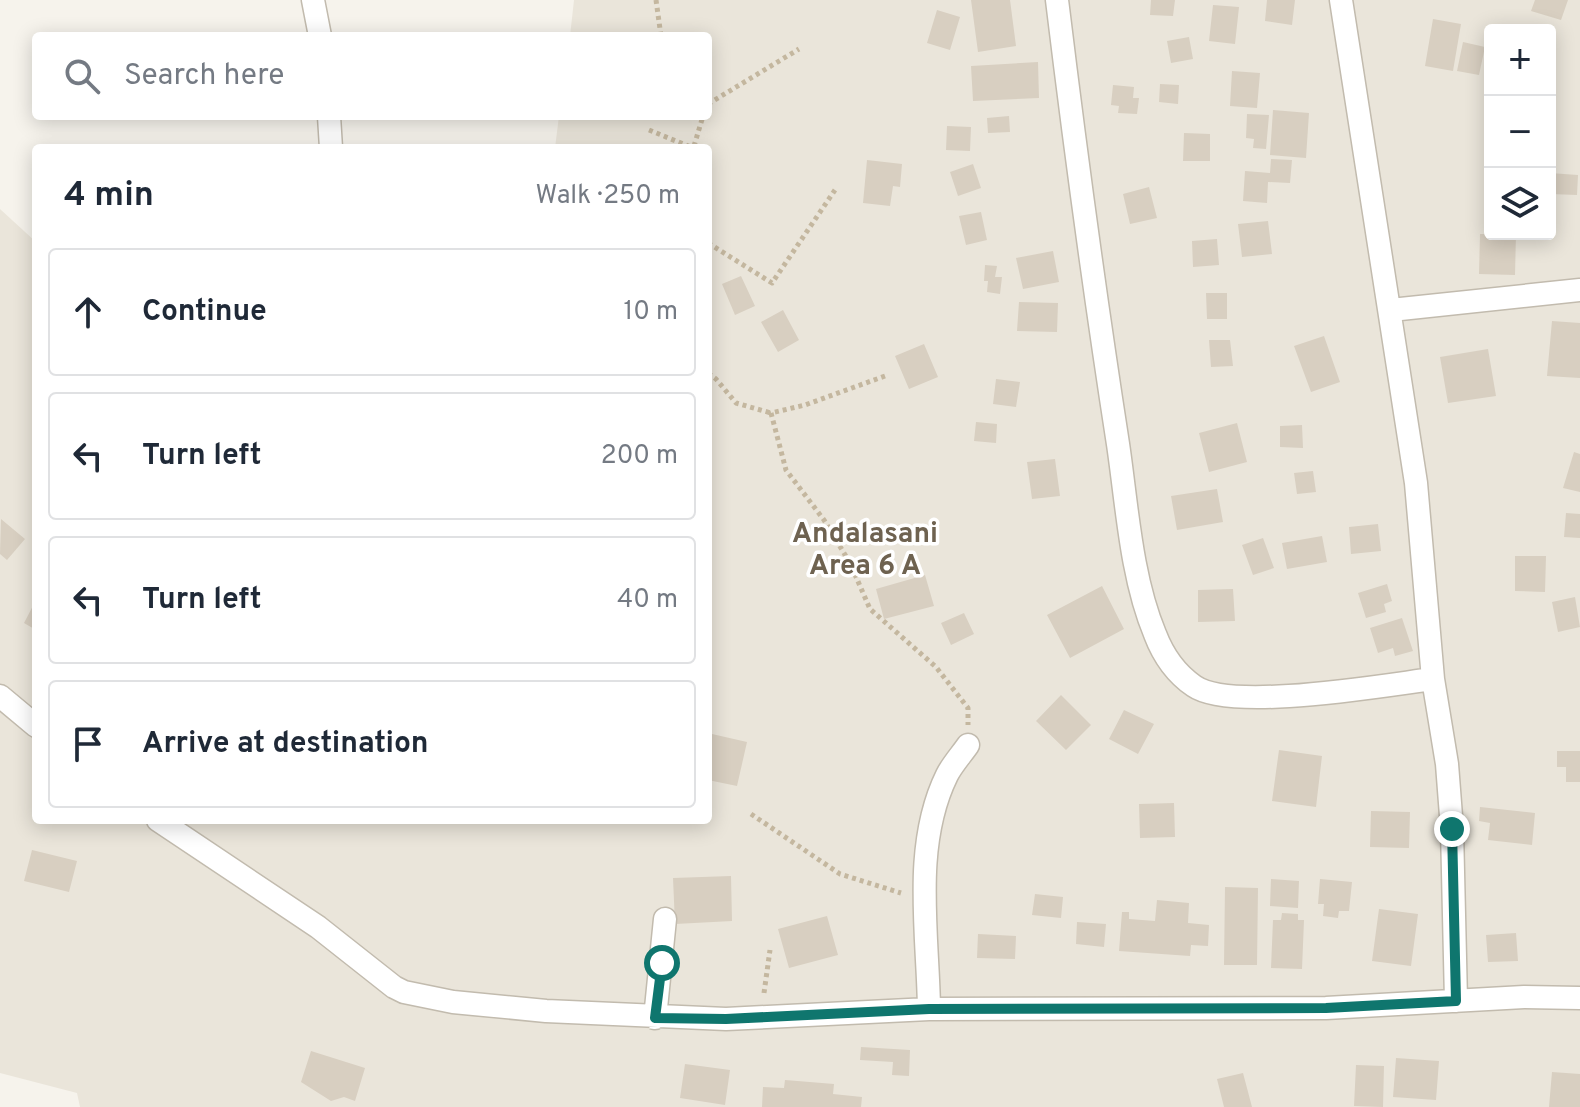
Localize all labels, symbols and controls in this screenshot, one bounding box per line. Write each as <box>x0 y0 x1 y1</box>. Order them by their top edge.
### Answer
map controls <box>1484 24 1556 240</box>
button: + <box>1484 24 1556 96</box>
search box <box>32 32 712 120</box>
icon: search <box>60 54 104 98</box>
text: Search here <box>124 58 284 95</box>
button: − <box>1484 96 1556 168</box>
button: layers <box>1484 168 1556 240</box>
text: 4 min <box>64 175 154 218</box>
text: Walk · 250 m <box>535 180 680 213</box>
icon: ahead <box>66 290 110 334</box>
text: Continue <box>142 294 267 331</box>
text: 10 m <box>623 296 678 329</box>
icon: left <box>66 434 110 478</box>
text: Turn left <box>142 438 262 475</box>
text: 200 m <box>601 440 678 473</box>
district label: Andalasani Area 6 A <box>792 517 938 585</box>
icon: left <box>66 578 110 622</box>
text: Turn left <box>142 582 262 619</box>
text: 40 m <box>617 584 678 617</box>
icon: arrive <box>66 722 110 766</box>
text: Arrive at destination <box>142 726 428 763</box>
route end <box>1434 811 1470 847</box>
route start <box>644 945 680 981</box>

